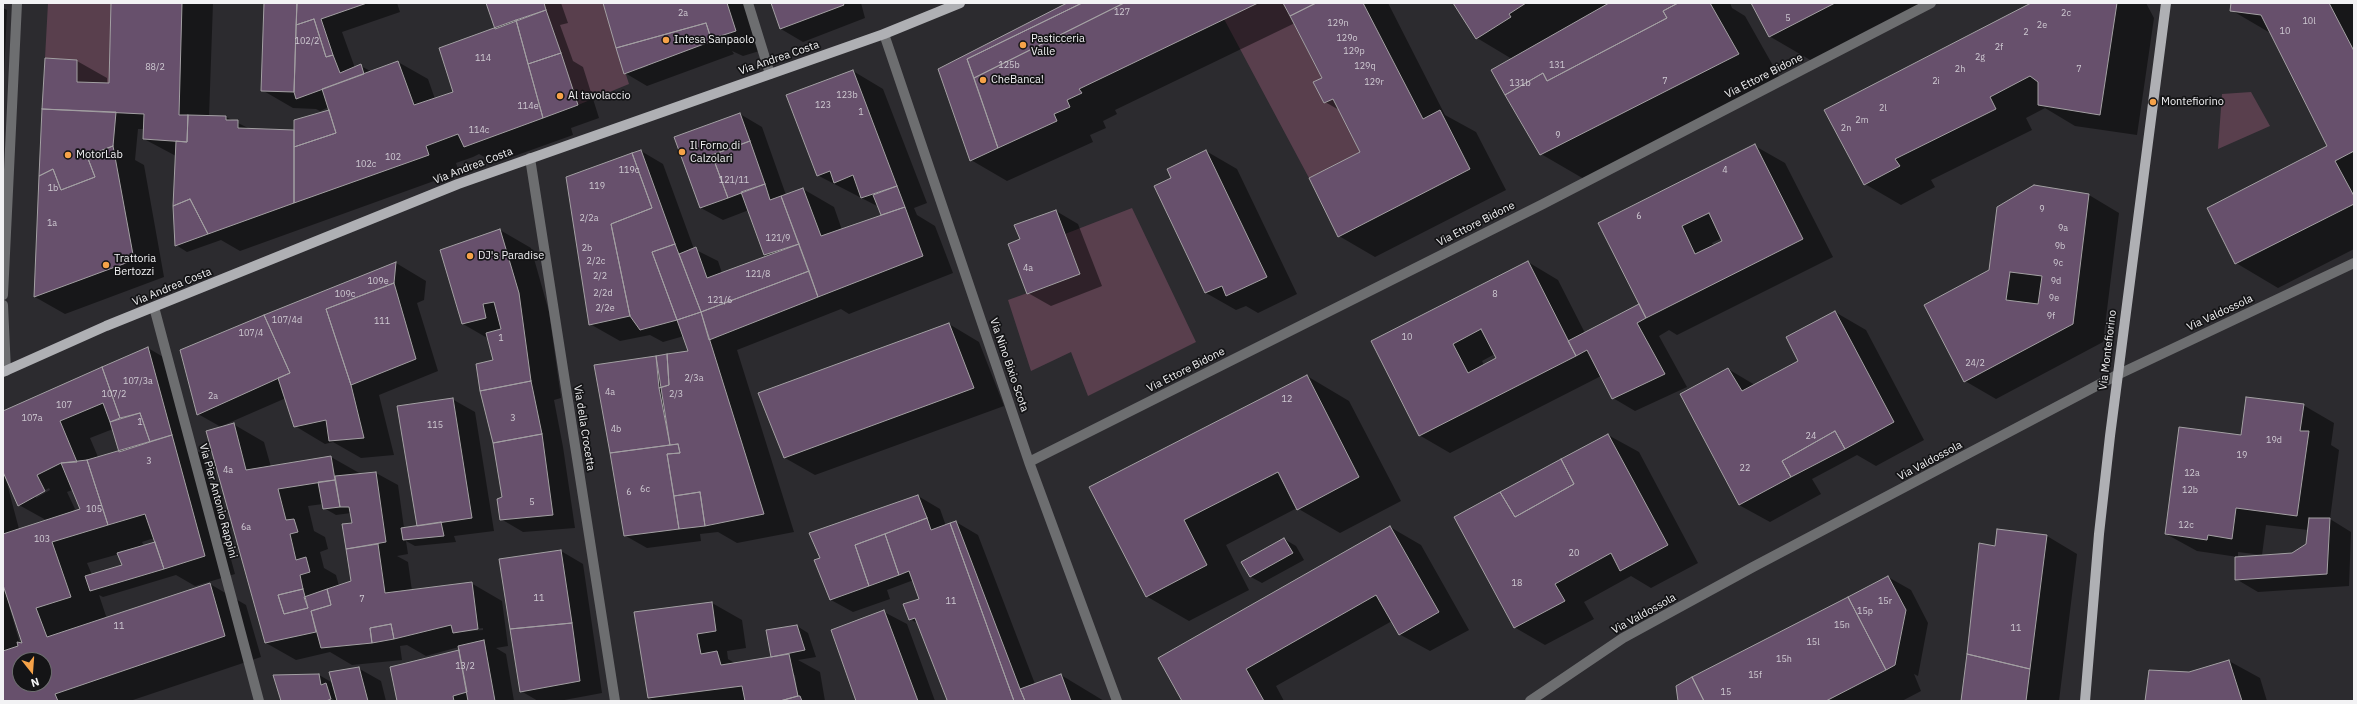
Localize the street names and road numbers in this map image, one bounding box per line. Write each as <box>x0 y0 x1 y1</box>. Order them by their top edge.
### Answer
street label: Via Andrea Costa <box>737 38 821 78</box>
street label: Via Ettore Bidone <box>1723 51 1805 101</box>
street label: Via Andrea Costa <box>431 145 515 187</box>
street label: Via Ettore Bidone <box>1435 199 1517 249</box>
street label: Via Andrea Costa <box>131 265 213 309</box>
street label: Via Valdossola <box>2185 292 2255 334</box>
street label: Via Montefiorino <box>2097 309 2119 391</box>
street label: Via Nino Bixio Scota <box>987 316 1031 414</box>
street label: Via Ettore Bidone <box>1145 345 1227 395</box>
street label: Via della Crocetta <box>571 384 597 472</box>
street label: Via Valdossola <box>1895 438 1965 484</box>
street label: Via Pier Antonio Rappini <box>196 442 240 560</box>
street label: Via Valdossola <box>1610 591 1678 637</box>

